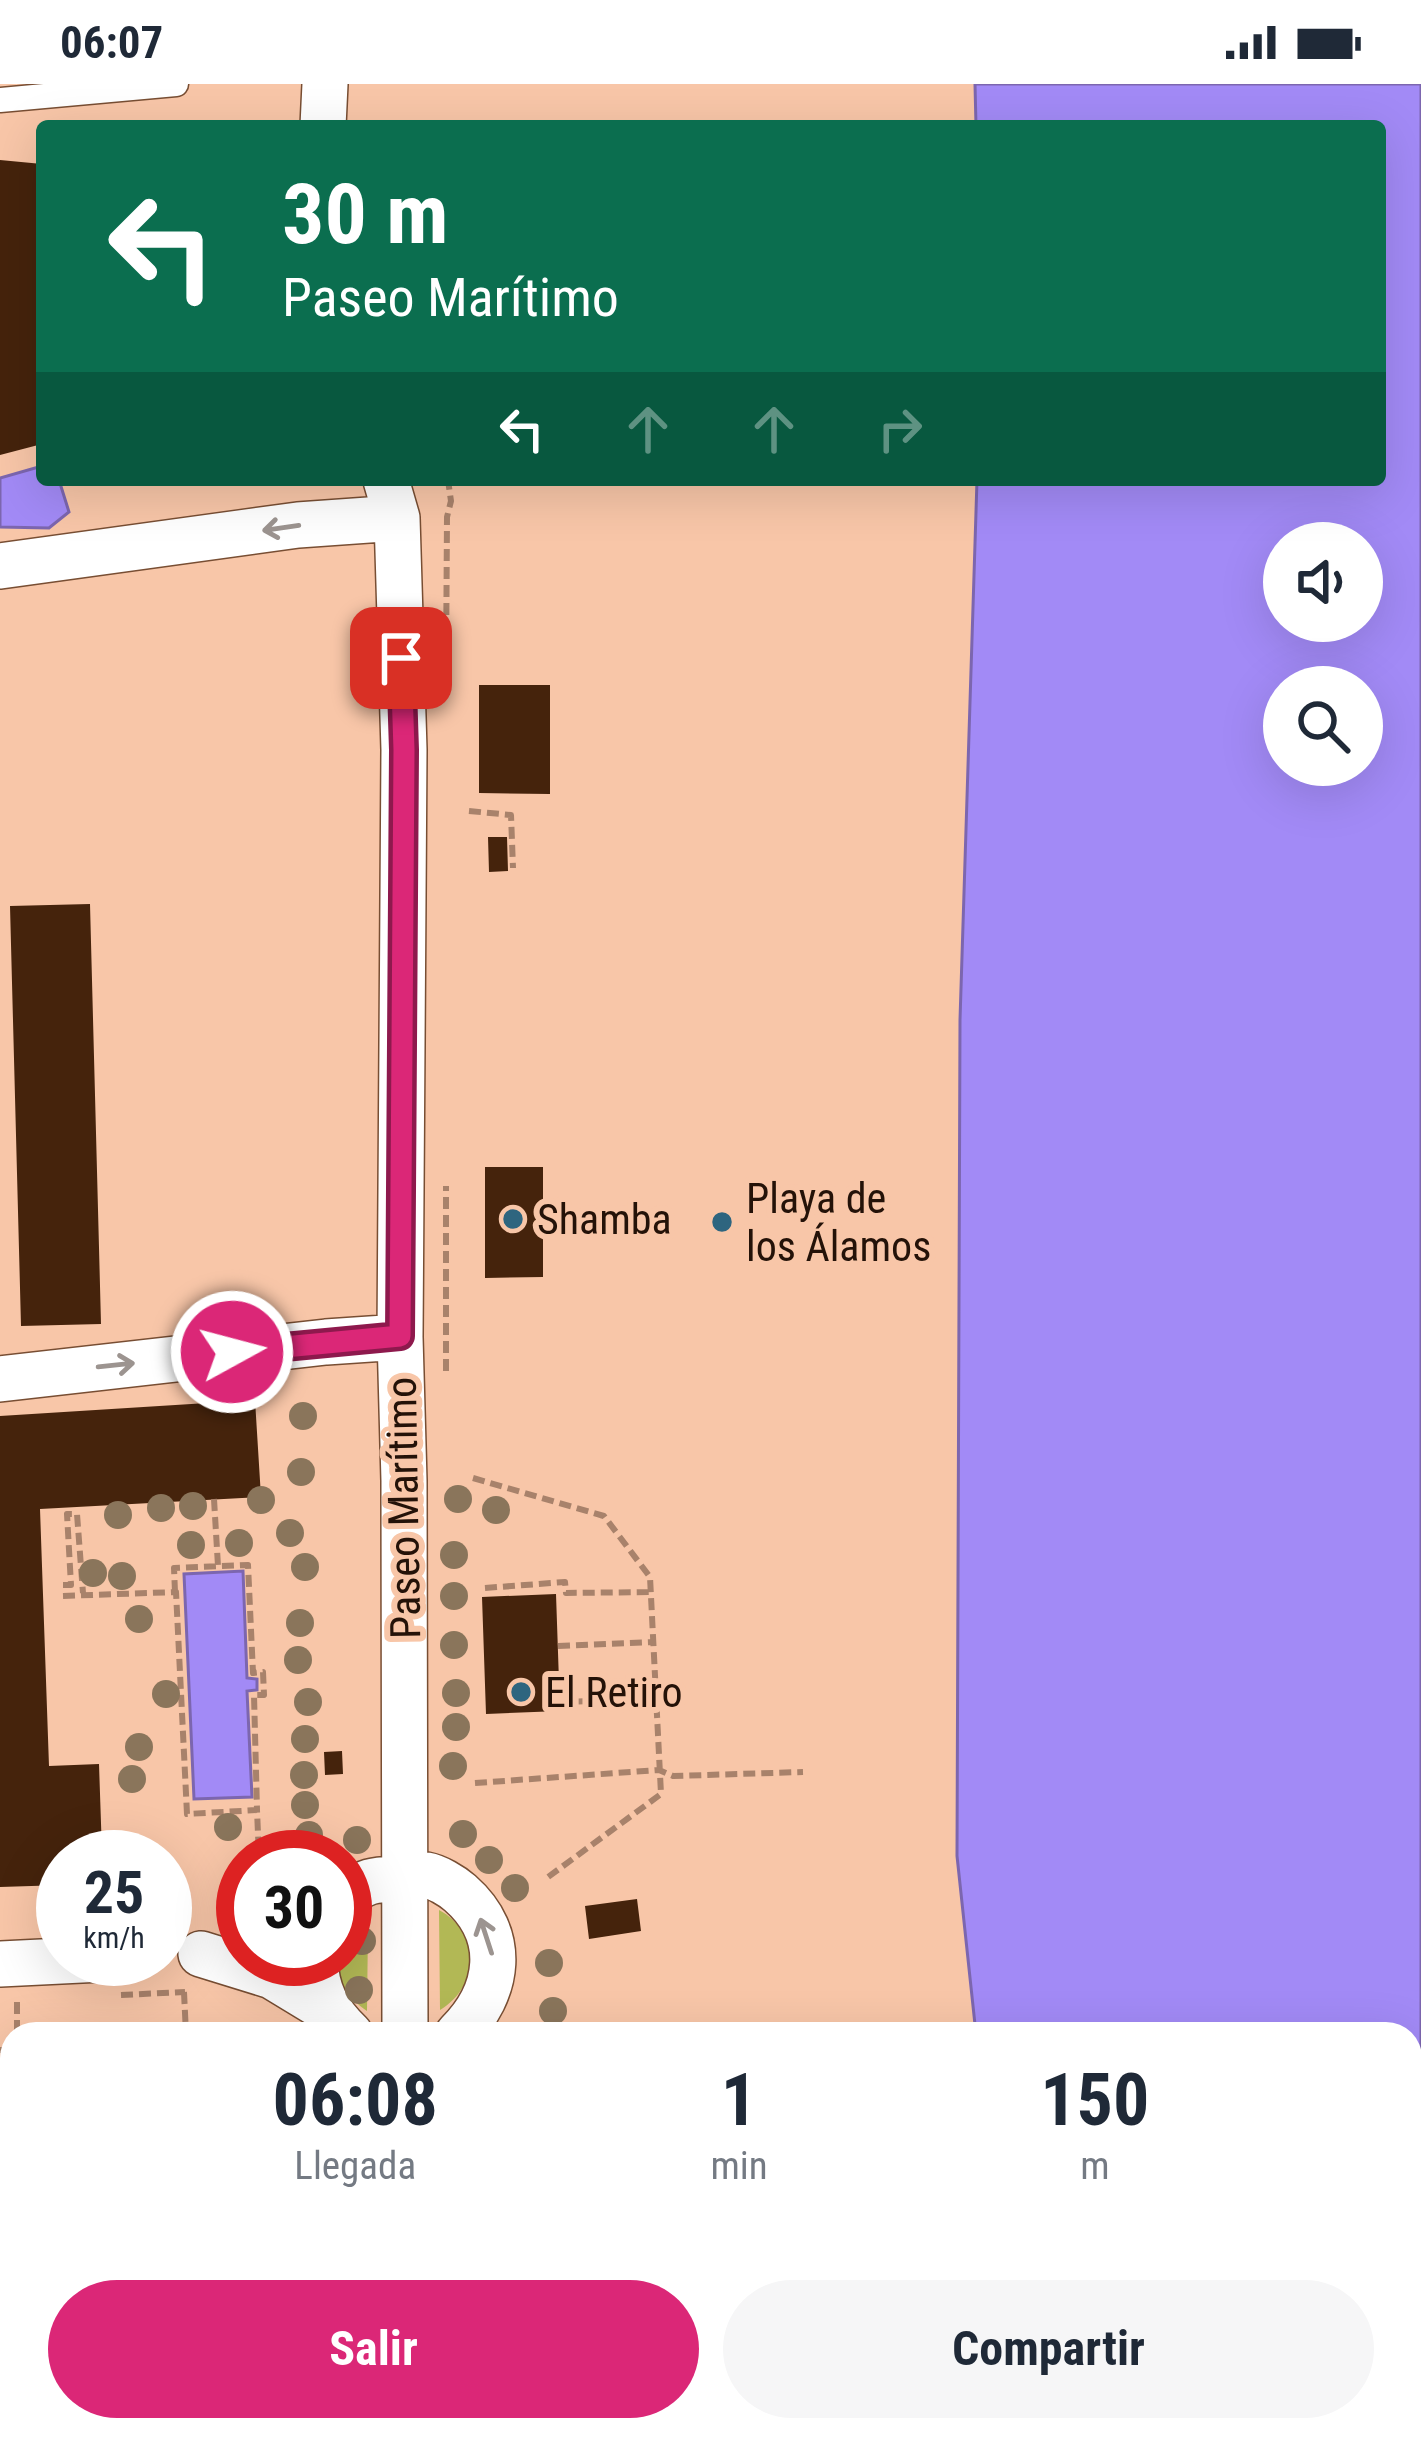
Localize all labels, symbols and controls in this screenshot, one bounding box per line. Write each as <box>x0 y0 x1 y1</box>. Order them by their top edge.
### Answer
text: 06:07 <box>60 16 163 69</box>
text: 30 m <box>282 165 449 264</box>
icon: left <box>84 168 240 324</box>
text: Paseo Marítimo <box>282 266 619 329</box>
icon: left <box>489 396 555 462</box>
icon: ahead <box>615 396 681 462</box>
icon: ahead <box>741 396 807 462</box>
icon: right <box>867 396 933 462</box>
one-way arrow <box>262 517 301 539</box>
map controls <box>1263 522 1383 786</box>
button: sound <box>1263 522 1383 642</box>
pin <box>350 607 452 709</box>
icon: arrive <box>368 625 434 691</box>
button: search <box>1263 666 1383 786</box>
place label: Playa de los Álamos <box>746 1174 931 1271</box>
place label: Shamba <box>537 1195 672 1244</box>
marker: Shamba <box>500 1206 526 1232</box>
marker: Playa de los Álamos <box>709 1209 735 1235</box>
position arrow <box>169 1289 295 1415</box>
one-way arrow <box>96 1354 135 1376</box>
street label: Paseo Marítimo <box>377 1377 430 1639</box>
place label: El Retiro <box>545 1668 683 1717</box>
marker: El Retiro <box>508 1679 534 1705</box>
speed limit sign: 30 <box>216 1830 372 1986</box>
text: 25 <box>84 1857 144 1928</box>
one-way arrow <box>474 1917 496 1955</box>
text: km/h <box>83 1920 145 1955</box>
text: 06:08 <box>273 2058 438 2143</box>
text: 1 <box>721 2058 757 2143</box>
text: 150 <box>1040 2058 1149 2143</box>
text: Llegada <box>294 2143 416 2189</box>
text: min <box>710 2143 768 2189</box>
text: m <box>1080 2143 1110 2189</box>
button: Salir <box>48 2280 699 2418</box>
button: Compartir <box>723 2280 1374 2418</box>

